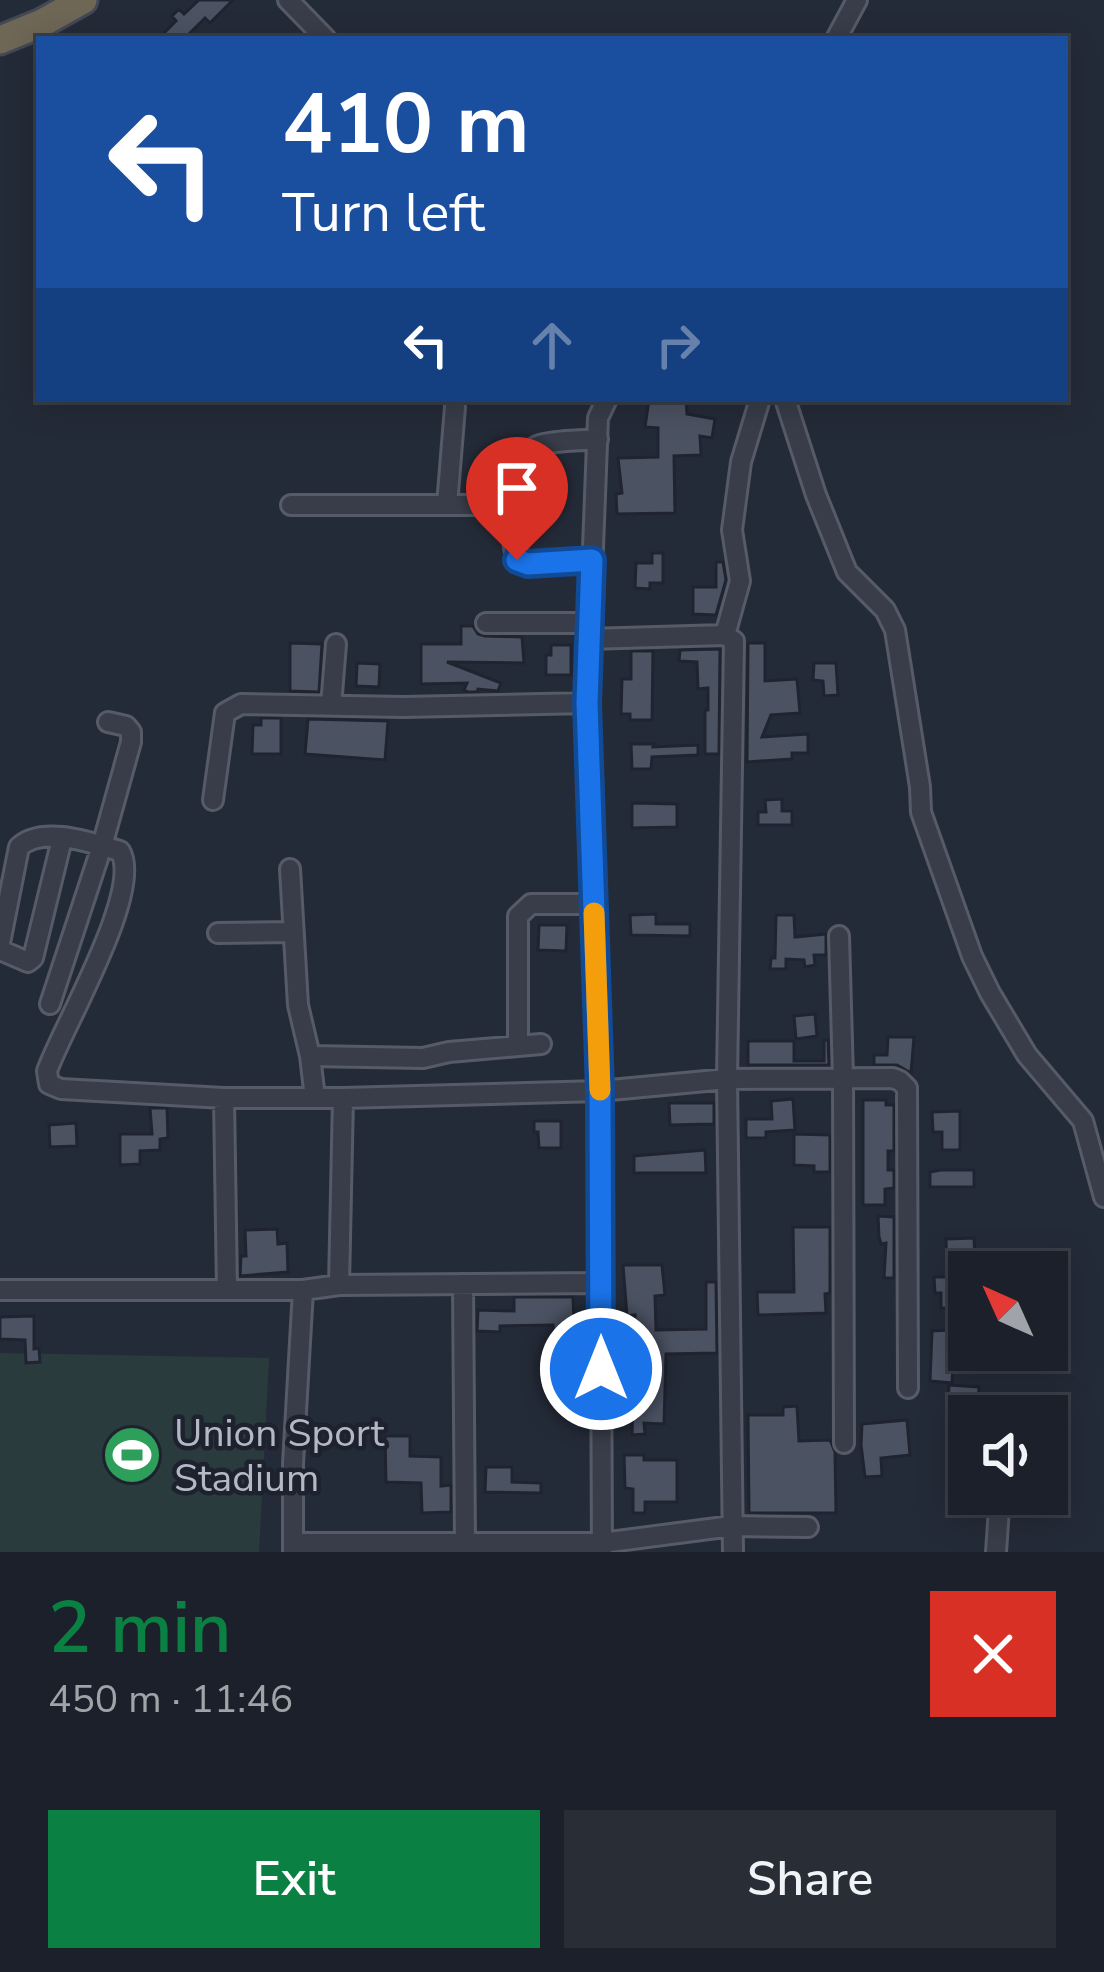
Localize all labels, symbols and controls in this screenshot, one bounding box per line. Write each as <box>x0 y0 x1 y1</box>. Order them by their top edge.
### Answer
text: 410 m <box>282 67 530 182</box>
icon: left <box>84 84 240 240</box>
text: Turn left <box>282 176 485 250</box>
icon: left <box>393 312 459 378</box>
icon: ahead <box>519 312 585 378</box>
icon: right <box>645 312 711 378</box>
pin <box>466 437 568 560</box>
icon: arrive <box>484 455 550 521</box>
north arrow <box>948 1251 1068 1371</box>
map controls <box>948 1251 1068 1515</box>
position arrow <box>538 1306 664 1432</box>
button: sound <box>948 1395 1068 1515</box>
place label: Union Sport Stadium <box>174 1407 385 1505</box>
sports icon: Union Sport Stadium <box>101 1424 163 1486</box>
text: 2 min <box>48 1579 231 1677</box>
button: close <box>930 1591 1056 1717</box>
text: 450 m · 11:46 <box>48 1673 293 1726</box>
button: Exit <box>48 1810 540 1948</box>
button: Share <box>564 1810 1056 1948</box>

